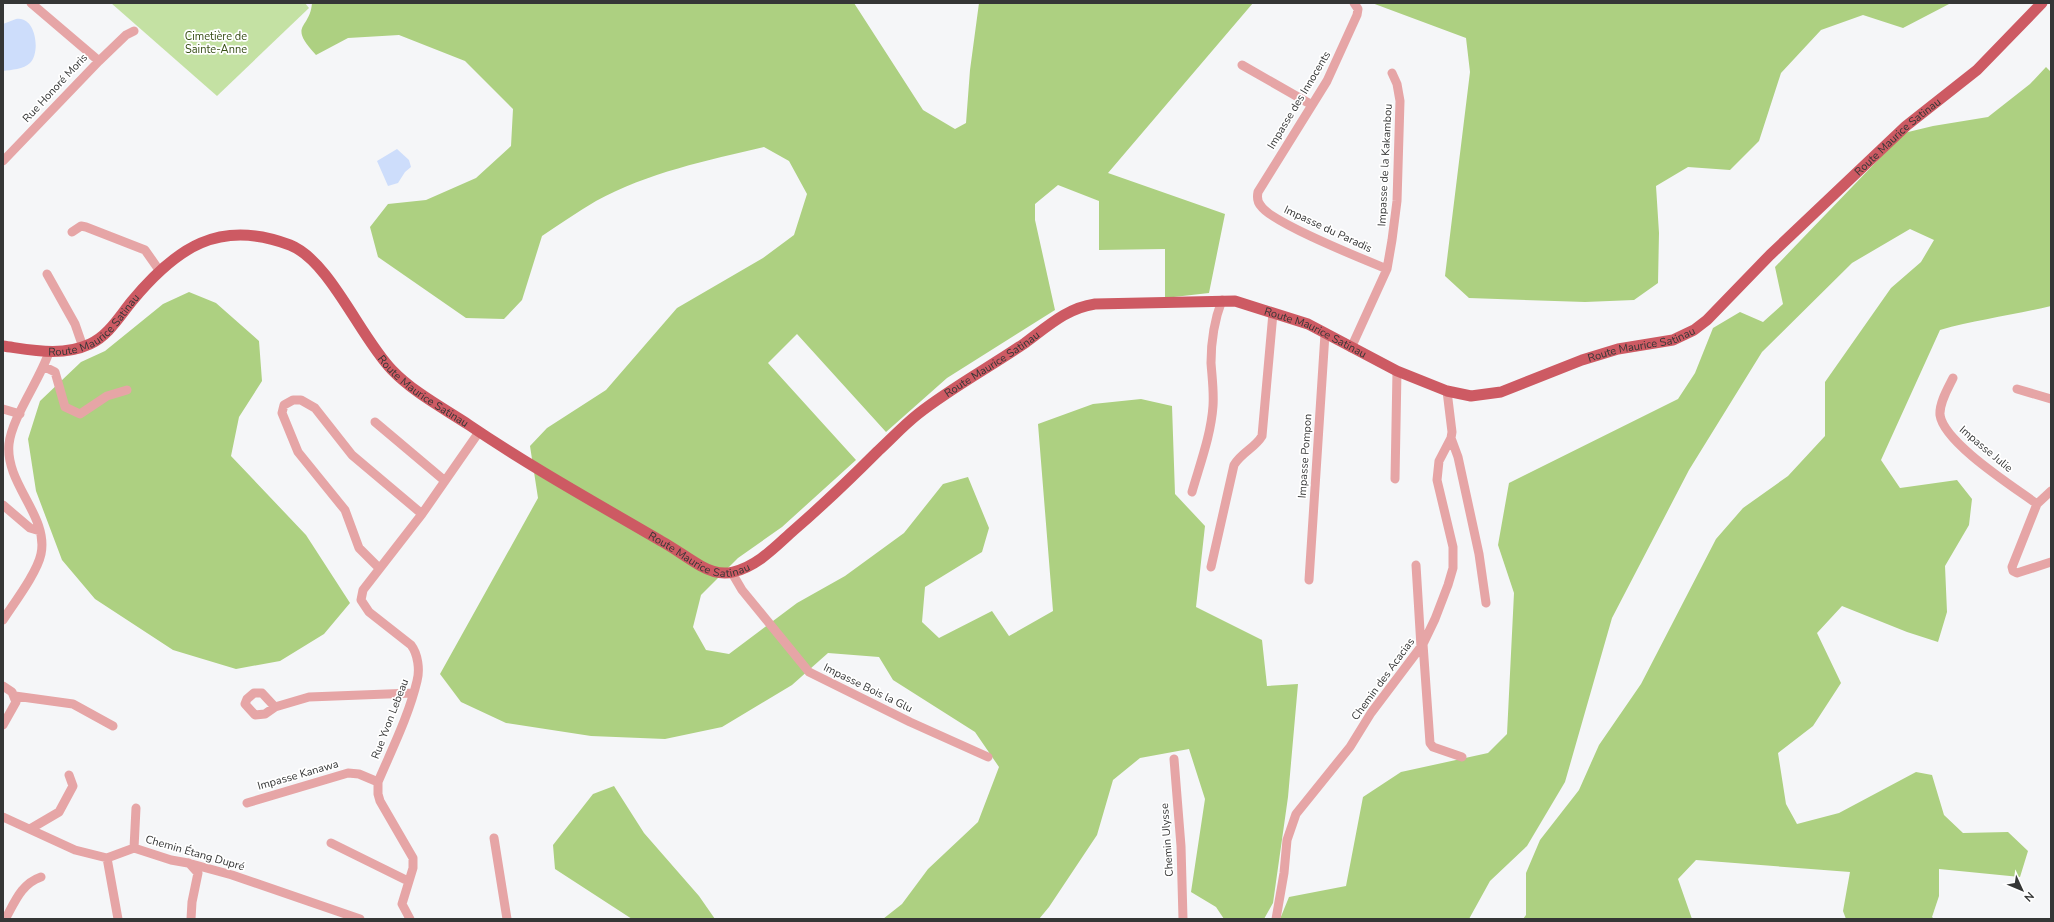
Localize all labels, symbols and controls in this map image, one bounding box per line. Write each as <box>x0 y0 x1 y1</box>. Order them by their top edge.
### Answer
park label: Cimetière de Sainte-Anne <box>185 29 247 57</box>
street label: Impasse des Innocents <box>1264 48 1334 152</box>
street label: Rue Honoré Moris <box>19 50 91 126</box>
street label: Route Maurice Satinau <box>1851 94 1944 179</box>
street label: Impasse de la Kakambou <box>1374 103 1396 227</box>
street label: Impasse du Paradis <box>1281 202 1375 256</box>
street label: Route Maurice Satinau <box>48 290 143 359</box>
street label: Route Maurice Satinau <box>1262 303 1369 361</box>
street label: Route Maurice Satinau <box>1586 323 1698 365</box>
street label: Route Maurice Satinau <box>941 327 1042 401</box>
street label: Route Maurice Satinau <box>375 352 472 430</box>
street label: Impasse Pompon <box>1295 413 1315 499</box>
street label: Impasse Julie <box>1956 422 2016 476</box>
street label: Route Maurice Satinau <box>646 528 752 581</box>
street label: Chemin des Acacias <box>1348 635 1418 723</box>
street label: Impasse Bois la Glu <box>821 660 915 716</box>
street label: Rue Yvon Lebeau <box>368 677 412 761</box>
street label: Impasse Kanawa <box>256 756 340 794</box>
street label: Chemin Ulysse <box>1157 803 1177 877</box>
street label: Chemin Étang Dupré <box>144 831 247 874</box>
north arrow <box>2002 870 2042 910</box>
text: N <box>2021 888 2037 905</box>

